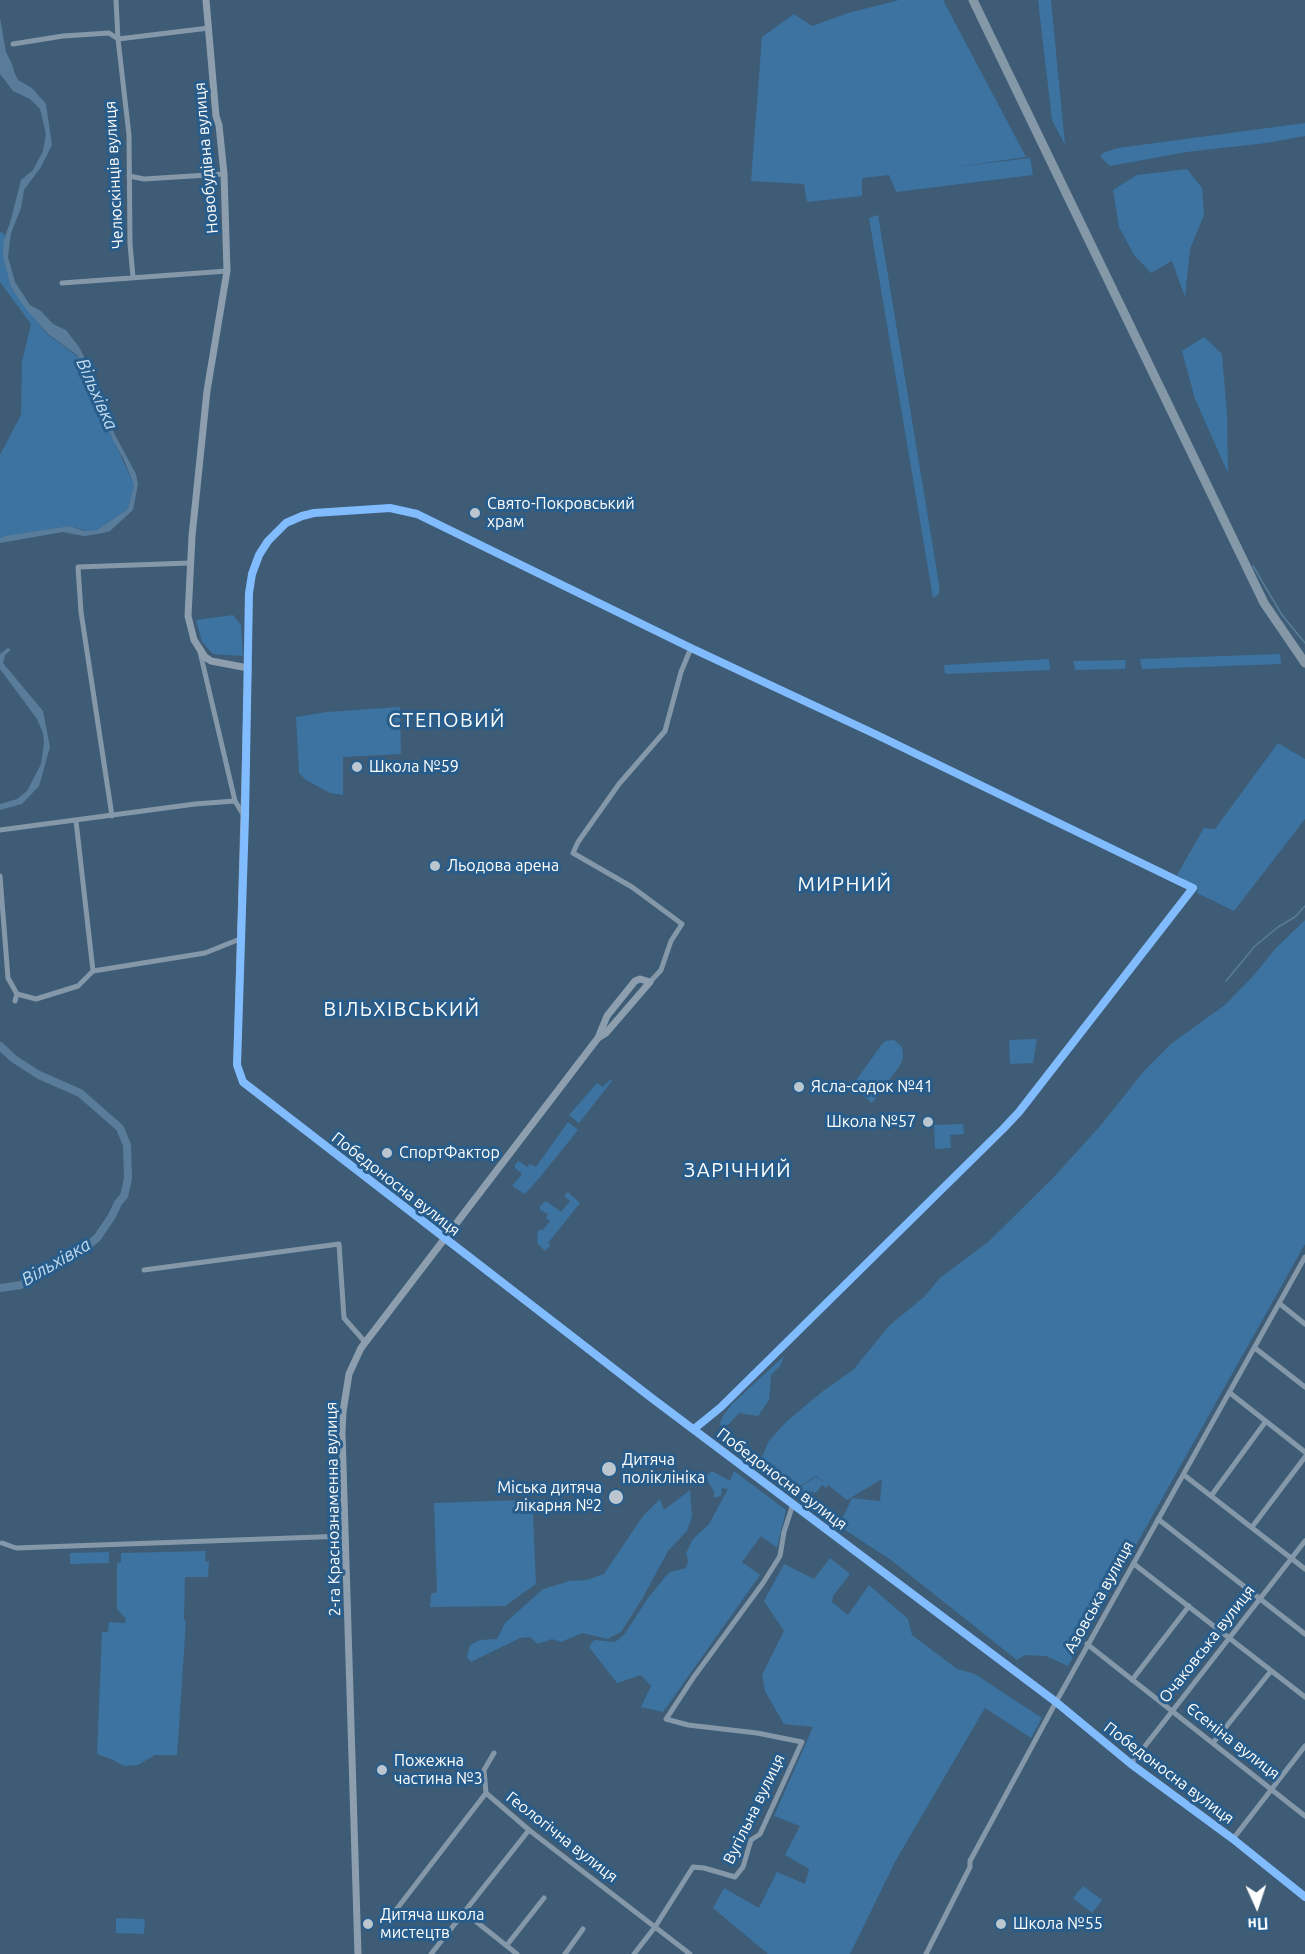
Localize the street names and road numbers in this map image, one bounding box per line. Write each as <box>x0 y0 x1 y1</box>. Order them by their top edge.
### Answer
street label: Новобудівна вулиця <box>190 82 222 234</box>
street label: Челюскінців вулиця <box>101 100 127 250</box>
street label: Победоносна вулиця <box>328 1128 464 1240</box>
street label: 2-га Краснознаменна вулиця <box>322 1402 344 1616</box>
street label: Победоносна вулиця <box>713 1424 851 1534</box>
street label: Азовська вулиця <box>1060 1538 1138 1656</box>
street label: Очаковська вулиця <box>1155 1581 1259 1707</box>
street label: Єсеніна вулиця <box>1182 1698 1284 1784</box>
street label: Победоносна вулиця <box>1100 1718 1238 1828</box>
street label: Вугільна вулиця <box>719 1751 789 1867</box>
street label: Геологічна вулиця <box>502 1787 622 1887</box>

